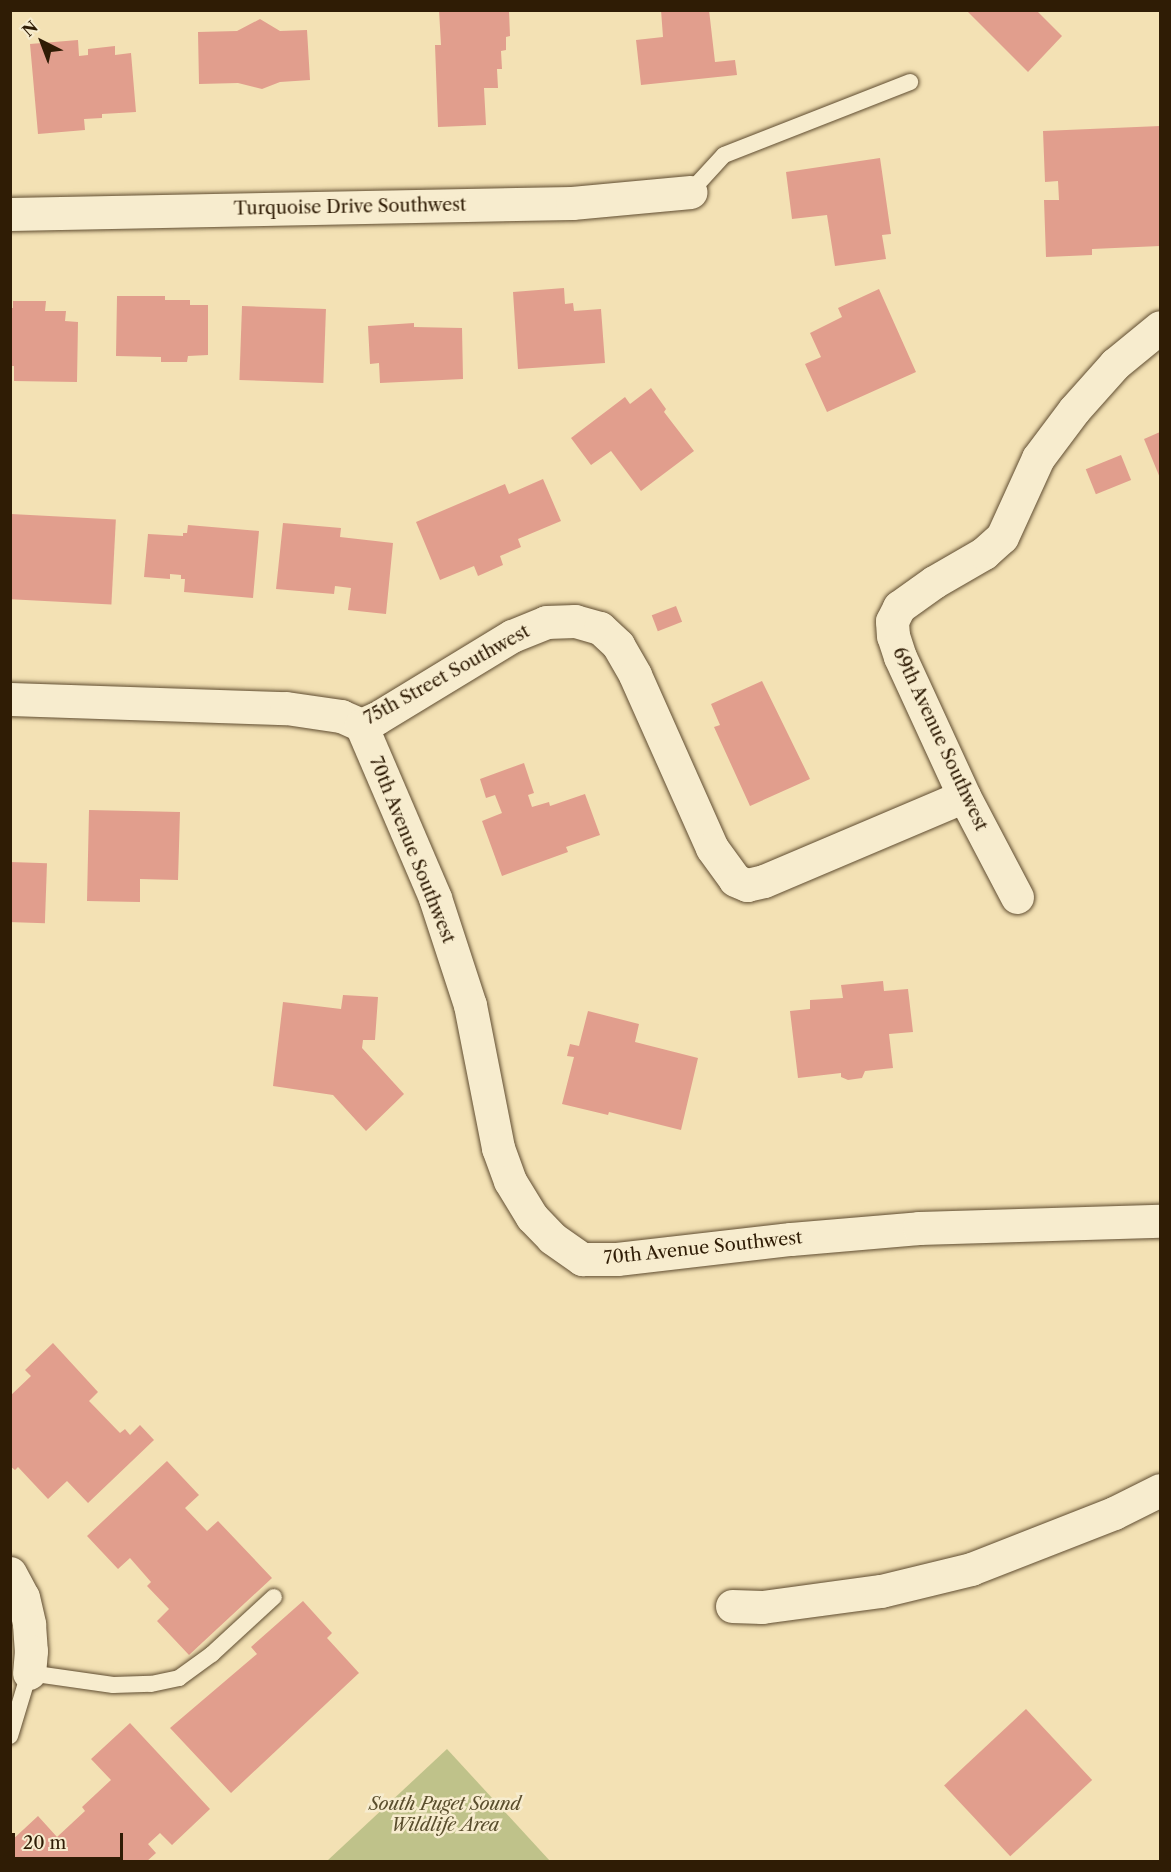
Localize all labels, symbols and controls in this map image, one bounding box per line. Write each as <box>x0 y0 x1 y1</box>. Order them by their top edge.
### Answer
north arrow <box>12 12 72 72</box>
text: N <box>18 17 42 41</box>
street label: Turquoise Drive Southwest <box>233 194 467 220</box>
street label: 75th Street Southwest <box>361 621 533 729</box>
street label: 69th Avenue Southwest <box>888 643 992 835</box>
street label: 70th Avenue Southwest <box>364 753 460 947</box>
street label: 70th Avenue Southwest <box>602 1227 804 1269</box>
park label: South Puget Sound Wildlife Area <box>369 1794 521 1836</box>
scale bar <box>15 1821 126 1859</box>
text: 20 m <box>23 1832 66 1854</box>

